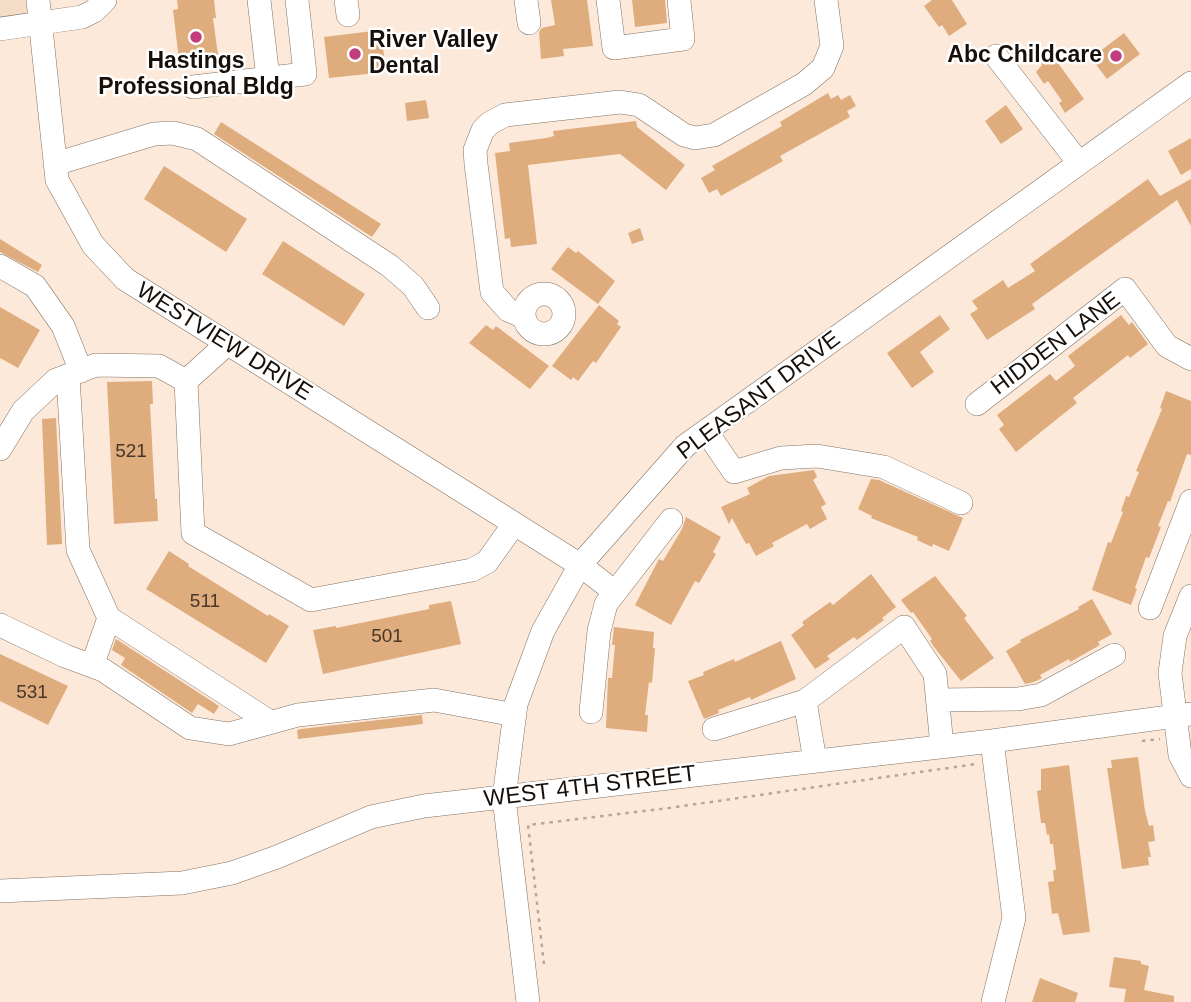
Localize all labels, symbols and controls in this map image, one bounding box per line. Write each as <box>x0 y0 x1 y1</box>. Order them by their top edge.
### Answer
place label: River Valley Dental <box>369 27 498 81</box>
marker: Hastings Professional Bldg <box>188 29 204 45</box>
place label: Abc Childcare <box>947 42 1102 70</box>
marker: River Valley Dental <box>347 46 363 62</box>
place label: Hastings Professional Bldg <box>98 48 294 102</box>
marker: Abc Childcare <box>1108 48 1124 64</box>
street label: WESTVIEW DRIVE <box>131 277 317 407</box>
street label: HIDDEN LANE <box>986 286 1126 402</box>
street label: PLEASANT DRIVE <box>672 326 846 466</box>
house number: 521 <box>115 441 147 463</box>
house number: 511 <box>190 591 220 613</box>
house number: 501 <box>371 626 403 648</box>
house number: 531 <box>16 682 48 704</box>
street label: WEST 4TH STREET <box>482 760 698 814</box>

